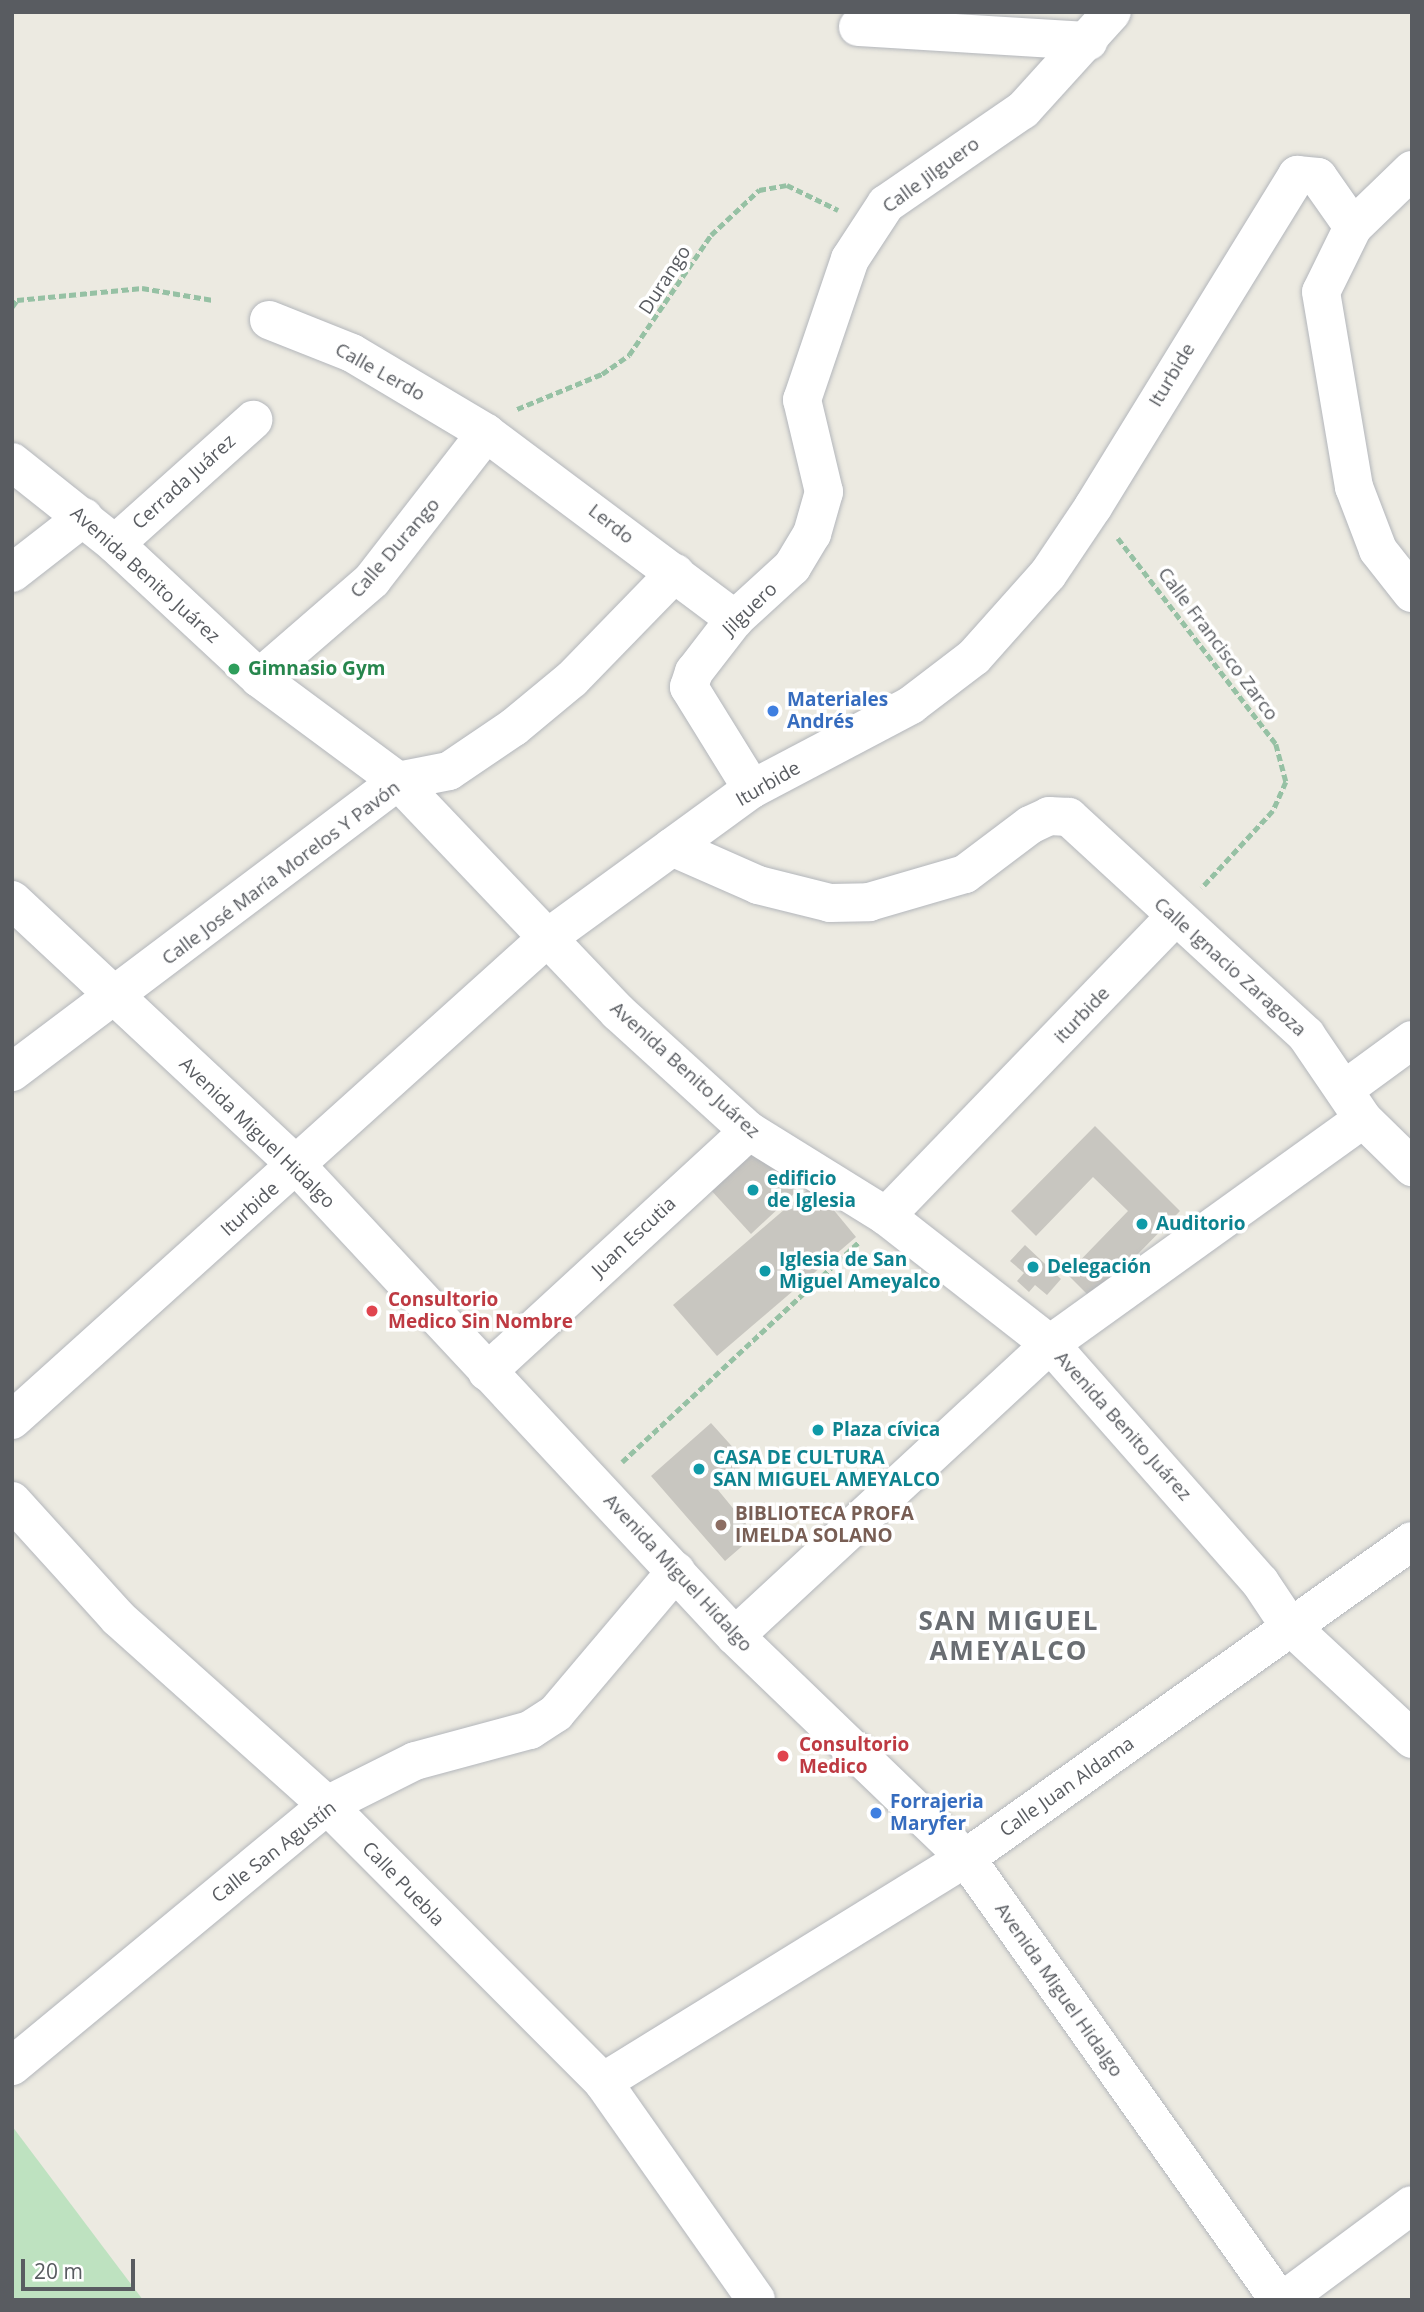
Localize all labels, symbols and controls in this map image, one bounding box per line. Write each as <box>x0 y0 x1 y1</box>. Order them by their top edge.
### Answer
street label: Calle Jilguero <box>878 132 984 218</box>
street label: Durango <box>634 241 696 319</box>
street label: Calle Lerdo <box>331 338 429 406</box>
street label: Iturbide <box>1144 339 1200 411</box>
street label: Cerrada Juárez <box>128 430 240 534</box>
street label: Calle Durango <box>345 493 445 603</box>
street label: Lerdo <box>584 499 638 549</box>
street label: Avenida Benito Juárez <box>66 502 224 648</box>
street label: Calle Francisco Zarco <box>1153 563 1283 725</box>
street label: Jilguero <box>718 578 782 640</box>
place label: Gimnasio Gym <box>248 658 385 680</box>
marker: Gimnasio Gym <box>226 661 242 677</box>
place label: Materiales Andrés <box>787 689 888 733</box>
marker: Materiales Andrés <box>765 703 781 719</box>
street label: Iturbide <box>732 757 804 811</box>
street label: Calle José María Morelos Y Pavón <box>158 776 404 970</box>
street label: Calle Ignacio Zaragoza <box>1149 893 1311 1041</box>
street label: iturbide <box>1050 982 1114 1048</box>
street label: Avenida Benito Juárez <box>606 997 764 1143</box>
street label: Avenida Miguel Hidalgo <box>174 1053 340 1213</box>
place label: edificio de Iglesia <box>767 1168 856 1212</box>
street label: Iturbide <box>216 1177 284 1241</box>
marker: edificio de Iglesia <box>745 1182 761 1198</box>
street label: Juan Escutia <box>587 1192 681 1282</box>
place label: Auditorio <box>1156 1213 1246 1235</box>
marker: Auditorio <box>1134 1216 1150 1232</box>
place label: Iglesia de San Miguel Ameyalco <box>779 1249 940 1293</box>
place label: Delegación <box>1047 1256 1151 1278</box>
marker: Delegación <box>1025 1259 1041 1275</box>
marker: Iglesia de San Miguel Ameyalco <box>757 1263 773 1279</box>
place label: Consultorio Medico Sin Nombre <box>388 1289 573 1333</box>
marker: Consultorio Medico Sin Nombre <box>362 1301 382 1321</box>
street label: Avenida Benito Juárez <box>1050 1347 1196 1505</box>
place label: Plaza cívica <box>832 1419 940 1441</box>
marker: Plaza cívica <box>810 1422 826 1438</box>
place label: CASA DE CULTURA SAN MIGUEL AMEYALCO <box>713 1447 940 1491</box>
marker: CASA DE CULTURA SAN MIGUEL AMEYALCO <box>691 1461 707 1477</box>
street label: Avenida Miguel Hidalgo <box>599 1489 757 1657</box>
place label: BIBLIOTECA PROFA IMELDA SOLANO <box>735 1503 914 1547</box>
marker: BIBLIOTECA PROFA IMELDA SOLANO <box>713 1517 729 1533</box>
district label: SAN MIGUEL AMEYALCO <box>920 1605 1098 1666</box>
street label: Calle Juan Aldama <box>995 1732 1139 1842</box>
place label: Consultorio Medico <box>799 1734 909 1778</box>
marker: Consultorio Medico <box>773 1746 793 1766</box>
place label: Forrajeria Maryfer <box>890 1791 984 1835</box>
street label: Calle San Agustín <box>207 1796 341 1908</box>
marker: Forrajeria Maryfer <box>868 1805 884 1821</box>
street label: Calle Puebla <box>357 1837 449 1931</box>
street label: Avenida Miguel Hidalgo <box>990 1898 1128 2082</box>
scale bar <box>24 2246 138 2290</box>
text: 20 m <box>34 2257 83 2285</box>

